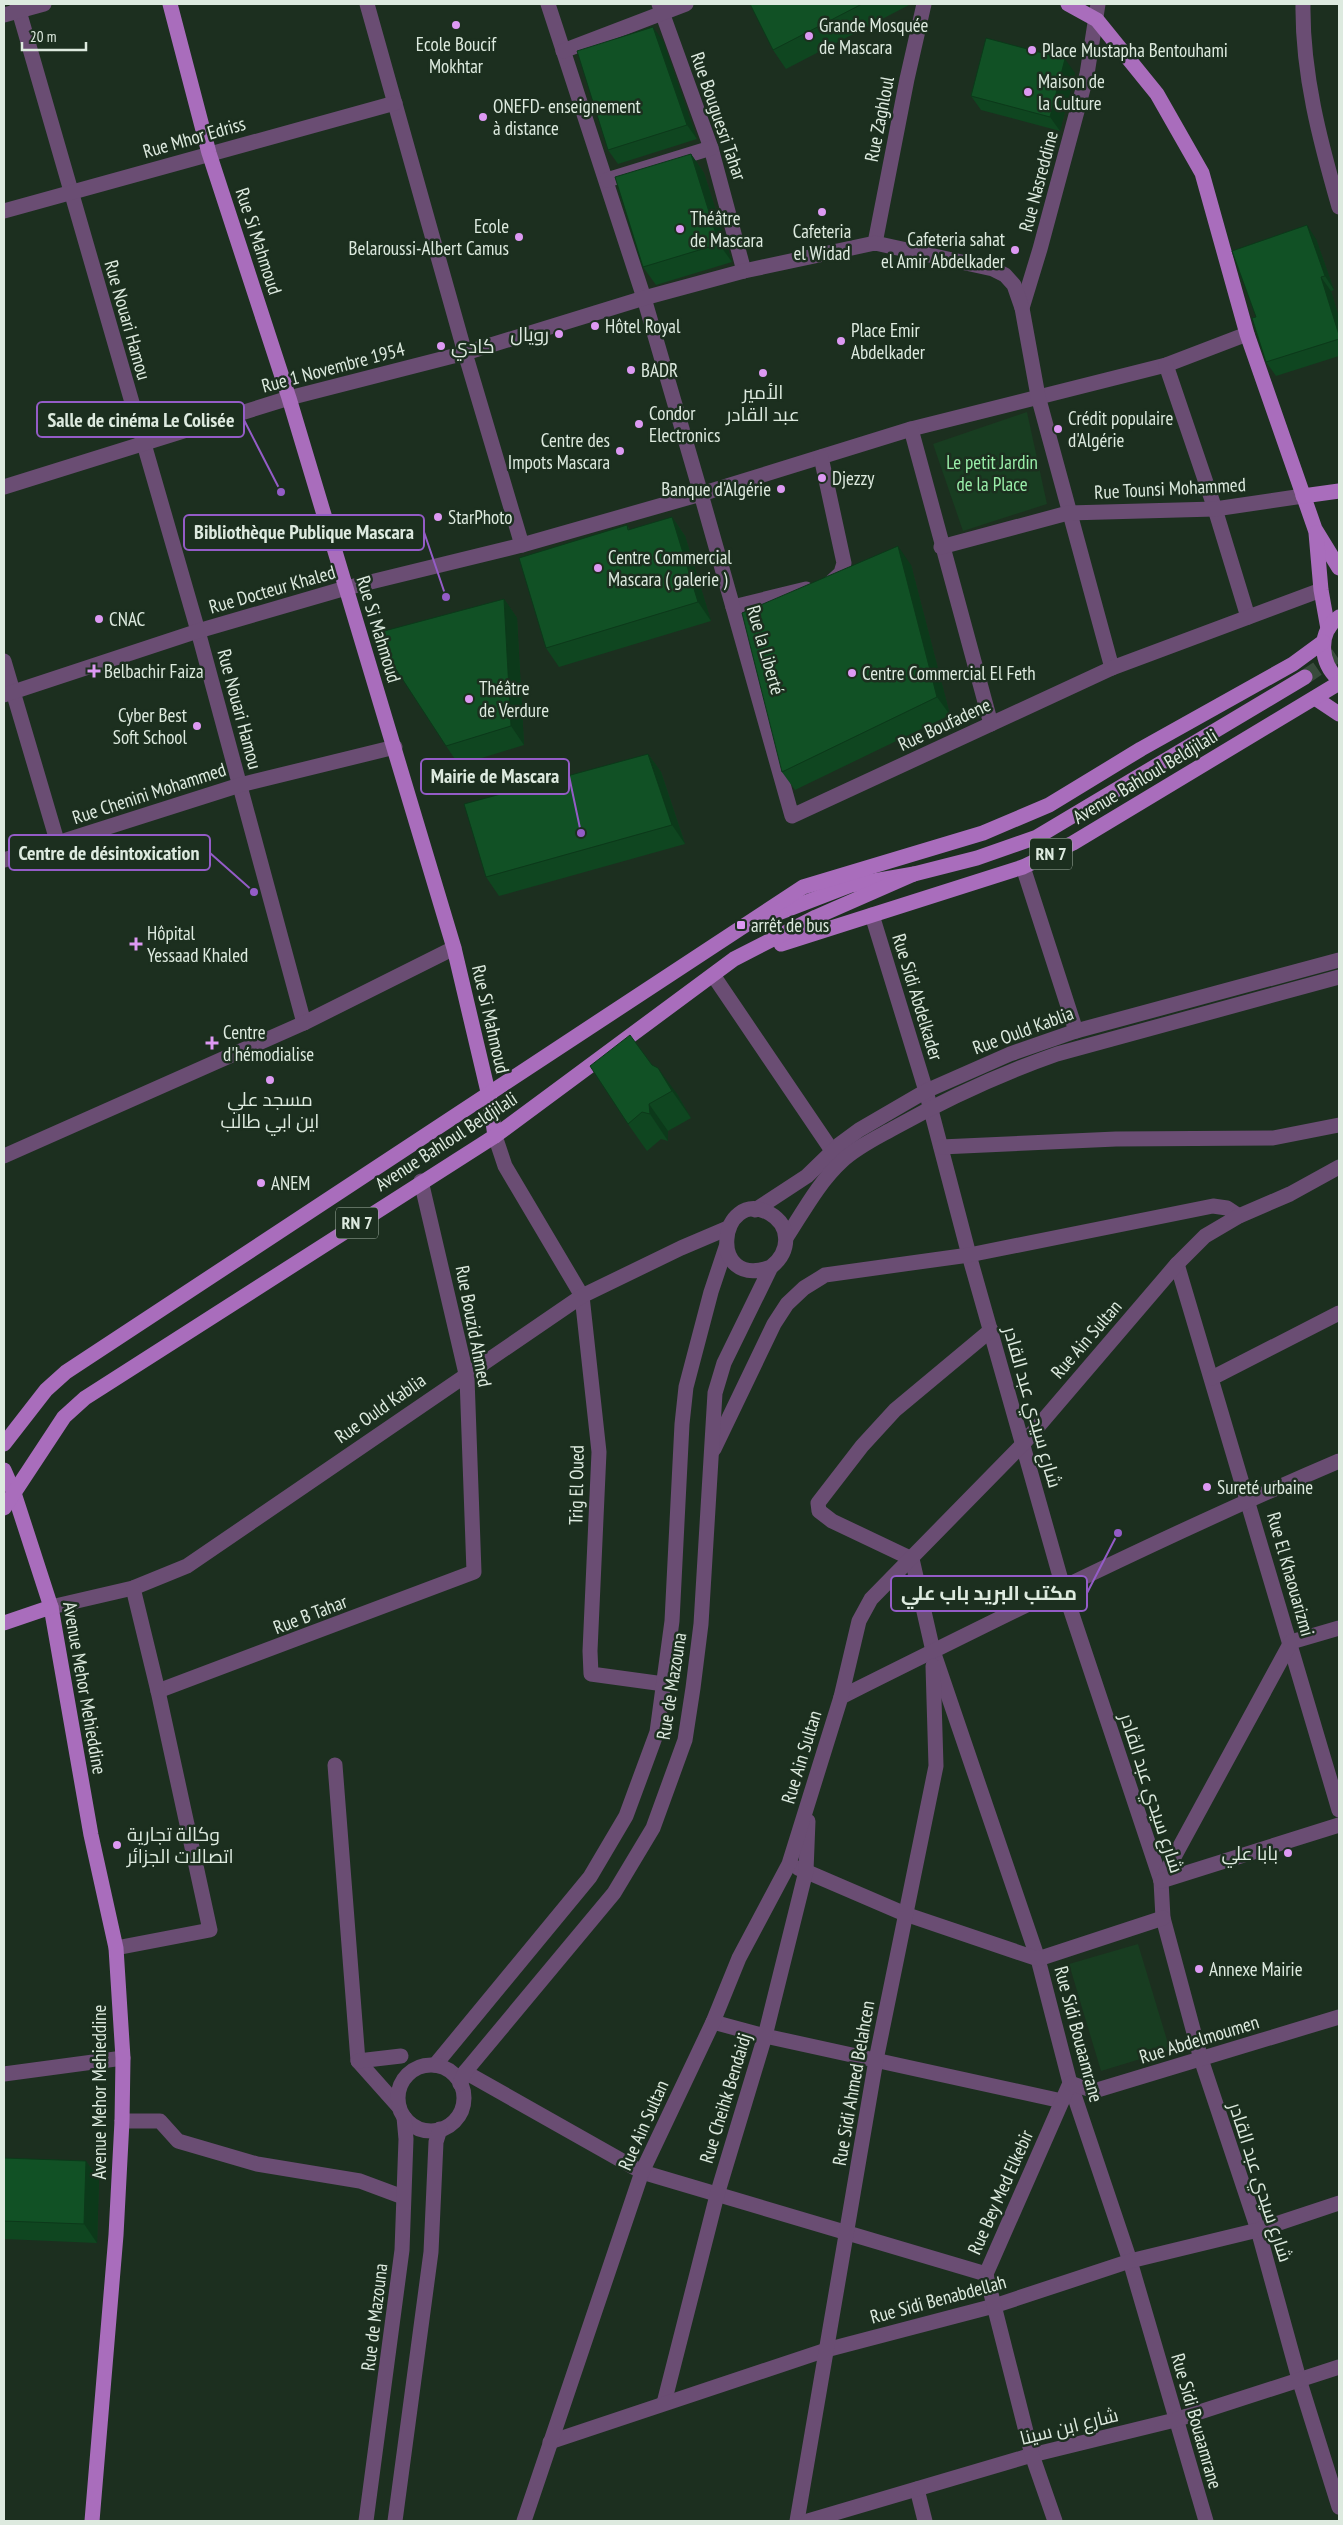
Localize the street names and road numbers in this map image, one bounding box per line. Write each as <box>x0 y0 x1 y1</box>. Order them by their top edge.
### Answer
street label: Rue Bouguesri Tahar <box>686 49 752 184</box>
street label: Rue Zaghloul <box>859 74 899 164</box>
street label: Rue Mhor Edriss <box>140 111 248 163</box>
street label: Rue Nasreddine <box>1013 128 1063 234</box>
street label: Rue Si Mahmoud <box>230 185 288 297</box>
street label: Rue Nouari Hamou <box>99 257 157 383</box>
street label: Rue 1 Novembre 1954 <box>259 336 408 398</box>
street label: Rue Tounsi Mohammed <box>1094 472 1246 504</box>
street label: Rue Docteur Khaled <box>206 559 338 619</box>
street label: Rue Si Mahmoud <box>351 573 407 685</box>
street label: Rue la Liberté <box>742 602 790 698</box>
street label: Rue Nouari Hamou <box>212 646 268 772</box>
street label: Rue Boufadene <box>894 692 994 756</box>
street label: Avenue Bahloul Beldjilali <box>1068 723 1222 829</box>
street label: Rue Chenini Mohammed <box>69 757 229 829</box>
road number: RN 7 <box>1030 839 1072 870</box>
street label: Rue Sidi Abdelkader <box>887 931 949 1064</box>
street label: Rue Si Mahmoud <box>467 962 515 1076</box>
street label: Rue Ould Kablia <box>969 1001 1077 1059</box>
street label: Avenue Bahloul Beldjilali <box>370 1086 522 1196</box>
road number: RN 7 <box>336 1208 378 1238</box>
street label: Rue Bouzid Ahmed <box>450 1263 498 1389</box>
street label: Rue Ain Sultan <box>1045 1295 1127 1383</box>
street label: شارع سيدي عبد القادر <box>995 1323 1068 1491</box>
street label: Rue Ould Kablia <box>330 1368 430 1448</box>
street label: Trig El Oued <box>563 1445 589 1525</box>
street label: Rue El Khaouarizmi <box>1262 1509 1320 1639</box>
street label: Rue B Tahar <box>270 1589 351 1639</box>
street label: Avenue Mehor Mehieddine <box>58 1600 112 1776</box>
street label: Rue de Mazouna <box>651 1631 691 1741</box>
street label: Rue Ain Sultan <box>775 1707 827 1807</box>
street label: شارع سيدي عبد القادر <box>1112 1709 1189 1877</box>
street label: Rue Sidi Bouaamrane <box>1049 1963 1109 2105</box>
street label: Rue Sidi Ahmed Belahcen <box>827 1999 879 2167</box>
street label: Avenue Mehor Mehieddine <box>87 2004 111 2179</box>
street label: Rue Abdelmoumen <box>1136 2009 1262 2069</box>
street label: Rue Cheihk Bendaidj <box>694 2030 756 2166</box>
street label: Rue Ain Sultan <box>612 2076 674 2174</box>
street label: شارع سيدي عبد القادر <box>1221 2098 1298 2266</box>
street label: Rue Bey Med Elkebir <box>962 2125 1038 2258</box>
street label: Rue de Mazouna <box>356 2262 392 2372</box>
street label: Rue Sidi Benabdellah <box>867 2269 1009 2329</box>
street label: Rue Sidi Bouaamrane <box>1166 2350 1228 2492</box>
street label: شارع ابن سينا <box>1017 2402 1121 2452</box>

